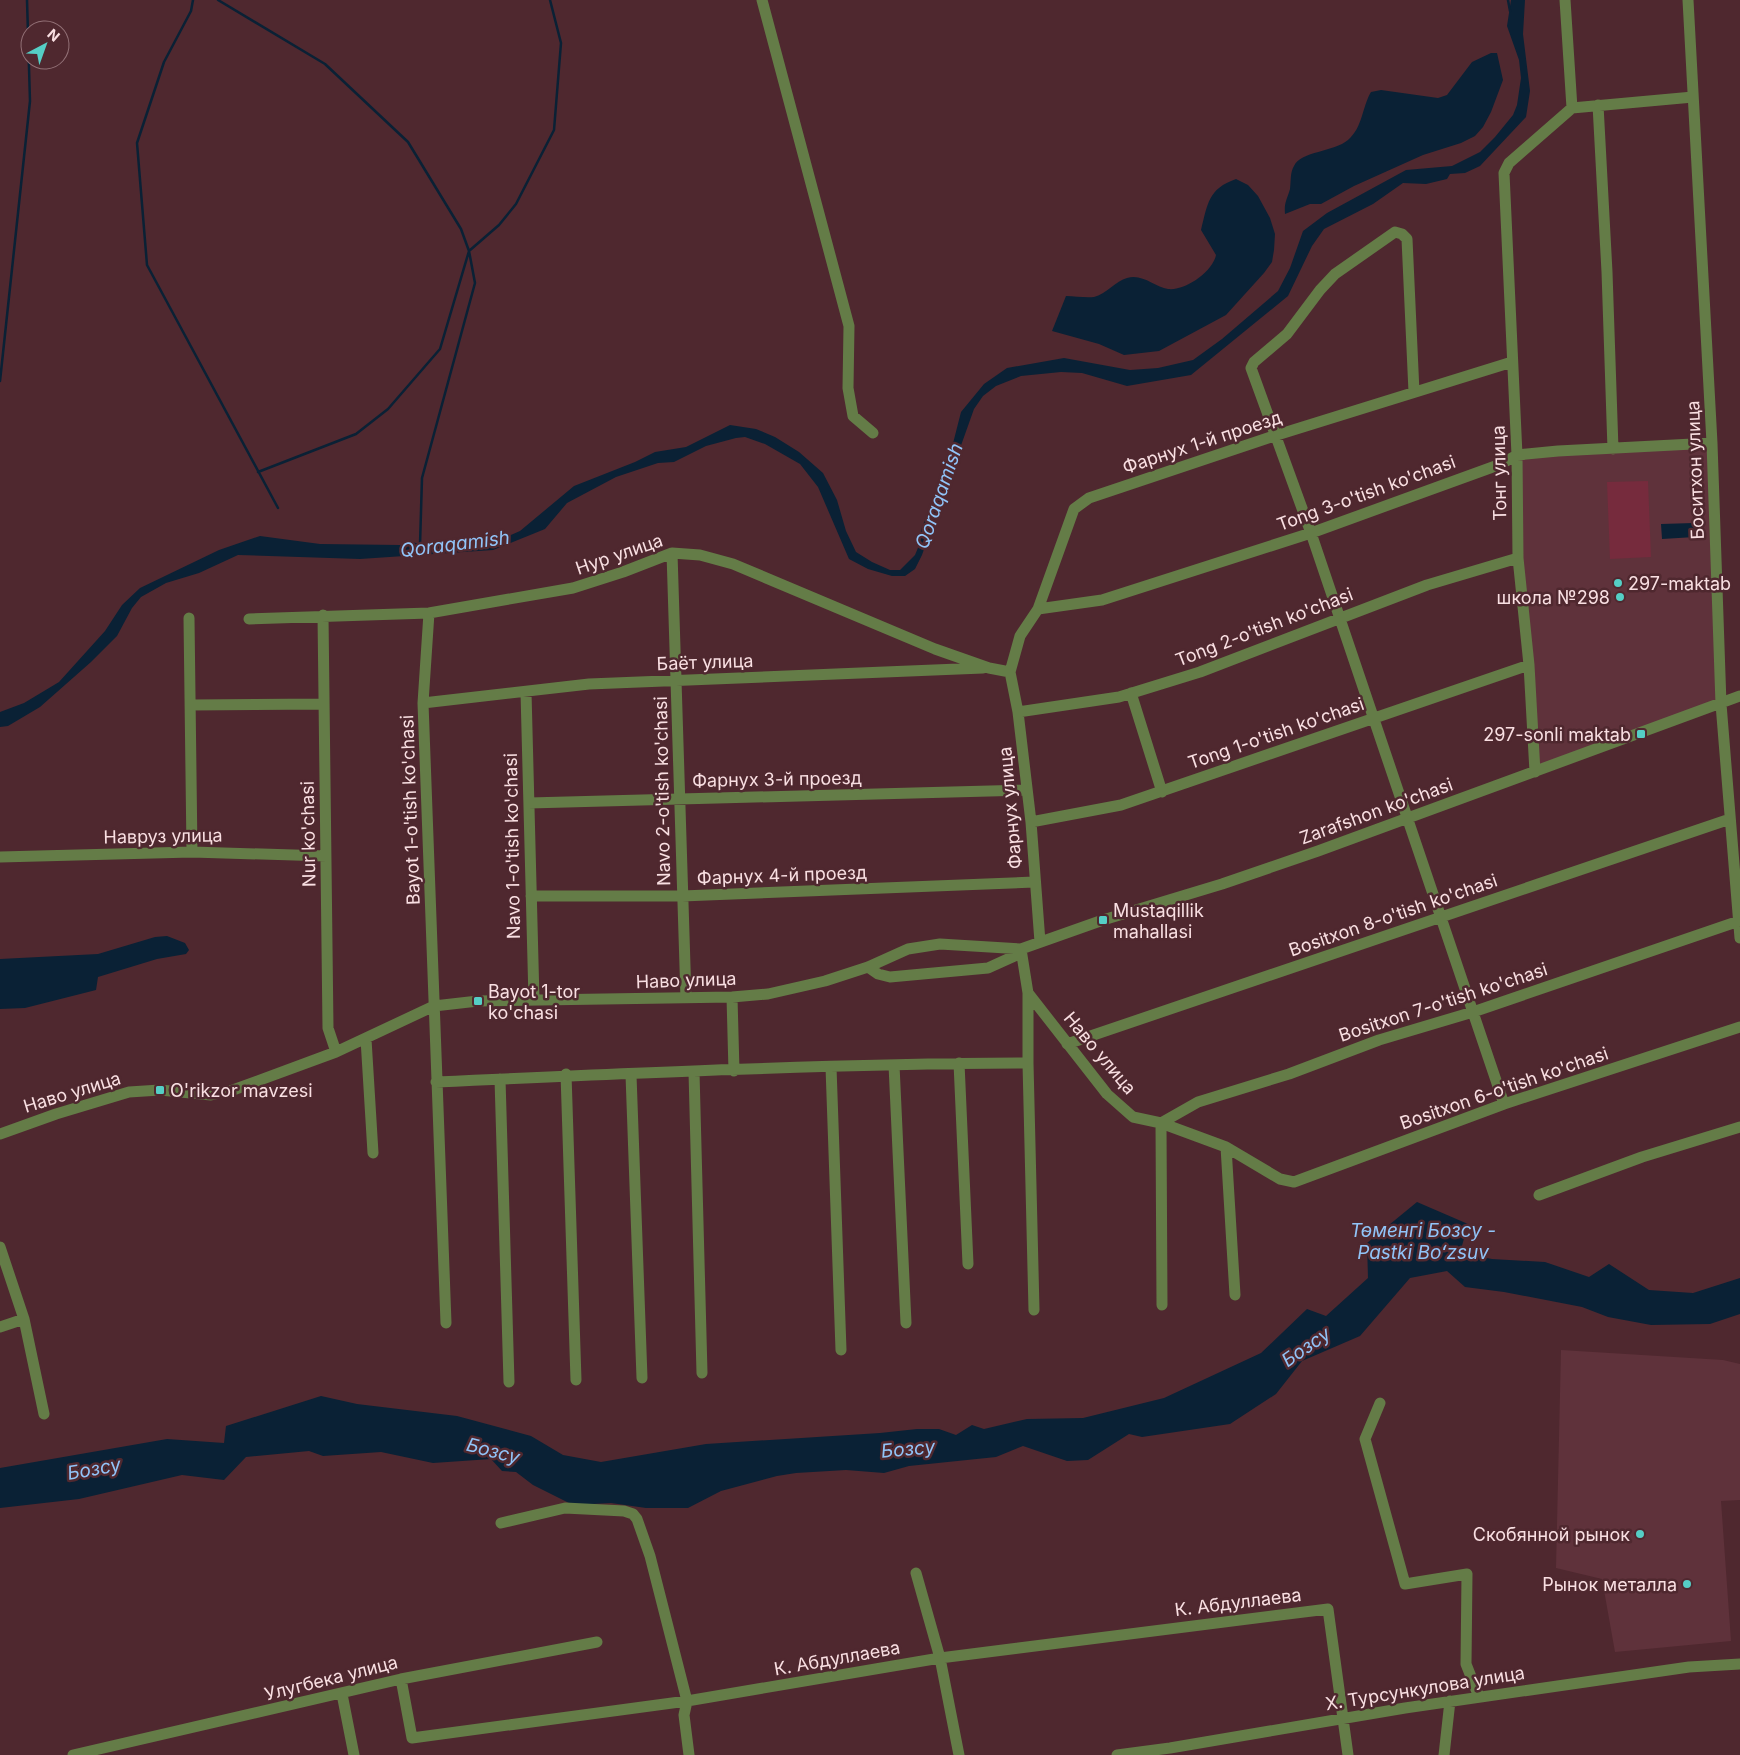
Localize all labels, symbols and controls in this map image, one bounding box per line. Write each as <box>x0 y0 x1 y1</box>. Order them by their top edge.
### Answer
north arrow <box>20 20 70 70</box>
text: N <box>44 25 63 45</box>
street label: Боситхон улица <box>1682 400 1708 540</box>
street label: Фарнух 1-й проезд <box>1120 406 1284 478</box>
street label: Тонг улица <box>1488 425 1510 521</box>
water label: Qoraqamish <box>910 440 968 552</box>
street label: Tong 3-o'tish ko'chasi <box>1274 451 1458 535</box>
water label: Qoraqamish <box>399 526 511 562</box>
street label: Нур улица <box>573 529 665 579</box>
place label: 297-maktab <box>1628 573 1731 594</box>
marker: 297-maktab <box>1612 577 1624 589</box>
street label: Tong 2-o'tish ko'chasi <box>1172 583 1356 671</box>
place label: школа №298 <box>1497 587 1610 608</box>
marker: школа №298 <box>1614 591 1626 603</box>
street label: Баёт улица <box>656 650 754 674</box>
street label: Tong 1-o'tish ko'chasi <box>1185 693 1367 773</box>
street label: Navo 2-o'tish ko'chasi <box>650 696 674 886</box>
street label: Bayot 1-o'tish ko'chasi <box>396 715 424 905</box>
place label: 297-sonli maktab <box>1483 724 1631 745</box>
marker: 297-sonli maktab <box>1635 728 1647 740</box>
street label: Фарнух улица <box>994 746 1026 870</box>
street label: Navo 1-o'tish ko'chasi <box>500 753 524 939</box>
street label: Фарнух 3-й проезд <box>692 767 862 791</box>
street label: Zarafshon ko'chasi <box>1297 774 1455 848</box>
street label: Nur ko'chasi <box>297 781 319 887</box>
street label: Навруз улица <box>103 824 223 848</box>
street label: Фарнух 4-й проезд <box>696 862 868 888</box>
street label: Bositxon 8-o'tish ko'chasi <box>1286 869 1500 961</box>
place label: Mustaqillik mahallasi <box>1113 900 1204 942</box>
marker: Mustaqillik mahallasi <box>1097 914 1109 926</box>
street label: Bositxon 7-o'tish ko'chasi <box>1336 958 1550 1046</box>
street label: Наво улица <box>635 968 737 992</box>
place label: Bayot 1-tor ko'chasi <box>488 981 580 1023</box>
marker: Bayot 1-tor ko'chasi <box>472 995 484 1007</box>
street label: Наво улица <box>1060 1008 1140 1098</box>
street label: Bositxon 6-o'tish ko'chasi <box>1397 1042 1611 1134</box>
street label: Наво улица <box>21 1067 123 1117</box>
place label: O'rikzor mavzesi <box>170 1080 313 1101</box>
marker: O'rikzor mavzesi <box>154 1084 166 1096</box>
water label: Төменгі Бозсу - Pastki Boʻzsuv <box>1350 1219 1496 1264</box>
water label: Бозсу <box>1277 1321 1336 1372</box>
water label: Бозсу <box>464 1433 523 1469</box>
water label: Бозсу <box>880 1435 937 1463</box>
water label: Бозсу <box>65 1453 124 1485</box>
place label: Скобянной рынок <box>1473 1524 1630 1545</box>
marker: Скобянной рынок <box>1634 1528 1646 1540</box>
place label: Рынок металла <box>1542 1574 1677 1595</box>
marker: Рынок металла <box>1681 1578 1693 1590</box>
street label: К. Абдуллаева <box>1173 1584 1303 1620</box>
street label: К. Абдуллаева <box>772 1637 902 1679</box>
street label: Улугбека улица <box>262 1651 400 1705</box>
street label: Х. Турсункулова улица <box>1324 1662 1526 1714</box>

